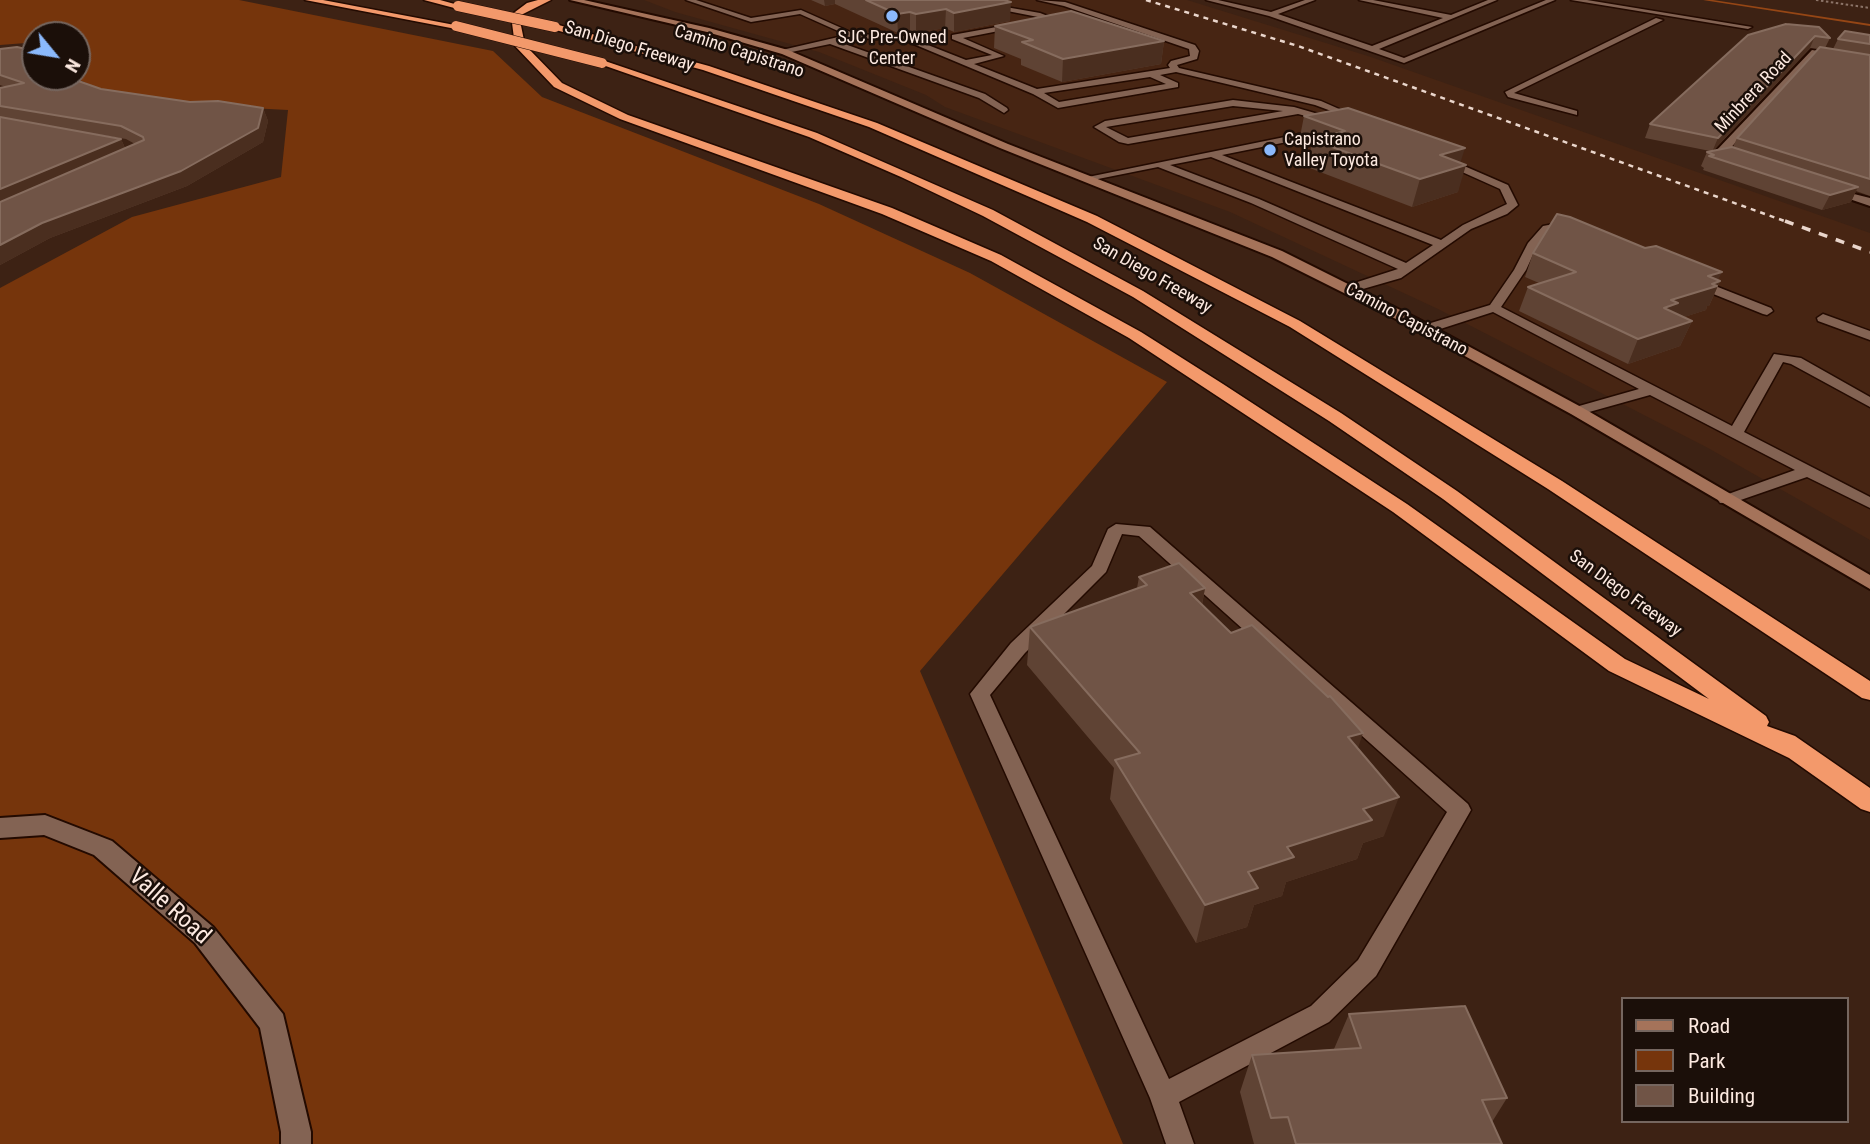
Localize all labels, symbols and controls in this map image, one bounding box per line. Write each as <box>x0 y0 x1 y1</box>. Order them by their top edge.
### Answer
marker: SJC Pre-Owned Center <box>884 8 900 24</box>
street label: San Diego Freeway <box>562 17 696 77</box>
north arrow <box>21 21 91 91</box>
street label: Camino Capistrano <box>671 21 807 83</box>
place label: SJC Pre-Owned Center <box>837 27 947 70</box>
street label: Minbrera Road <box>1711 48 1797 138</box>
text: N <box>60 55 86 77</box>
place label: Capistrano Valley Toyota <box>1284 129 1378 172</box>
marker: Capistrano Valley Toyota <box>1262 142 1278 158</box>
street label: San Diego Freeway <box>1089 233 1215 319</box>
street label: Camino Capistrano <box>1341 279 1471 361</box>
street label: San Diego Freeway <box>1564 546 1686 642</box>
street label: Valle Road <box>122 863 216 951</box>
legend <box>1622 997 1849 1123</box>
text: Road <box>1688 1014 1730 1038</box>
text: Park <box>1688 1049 1725 1073</box>
text: Building <box>1688 1084 1755 1108</box>

